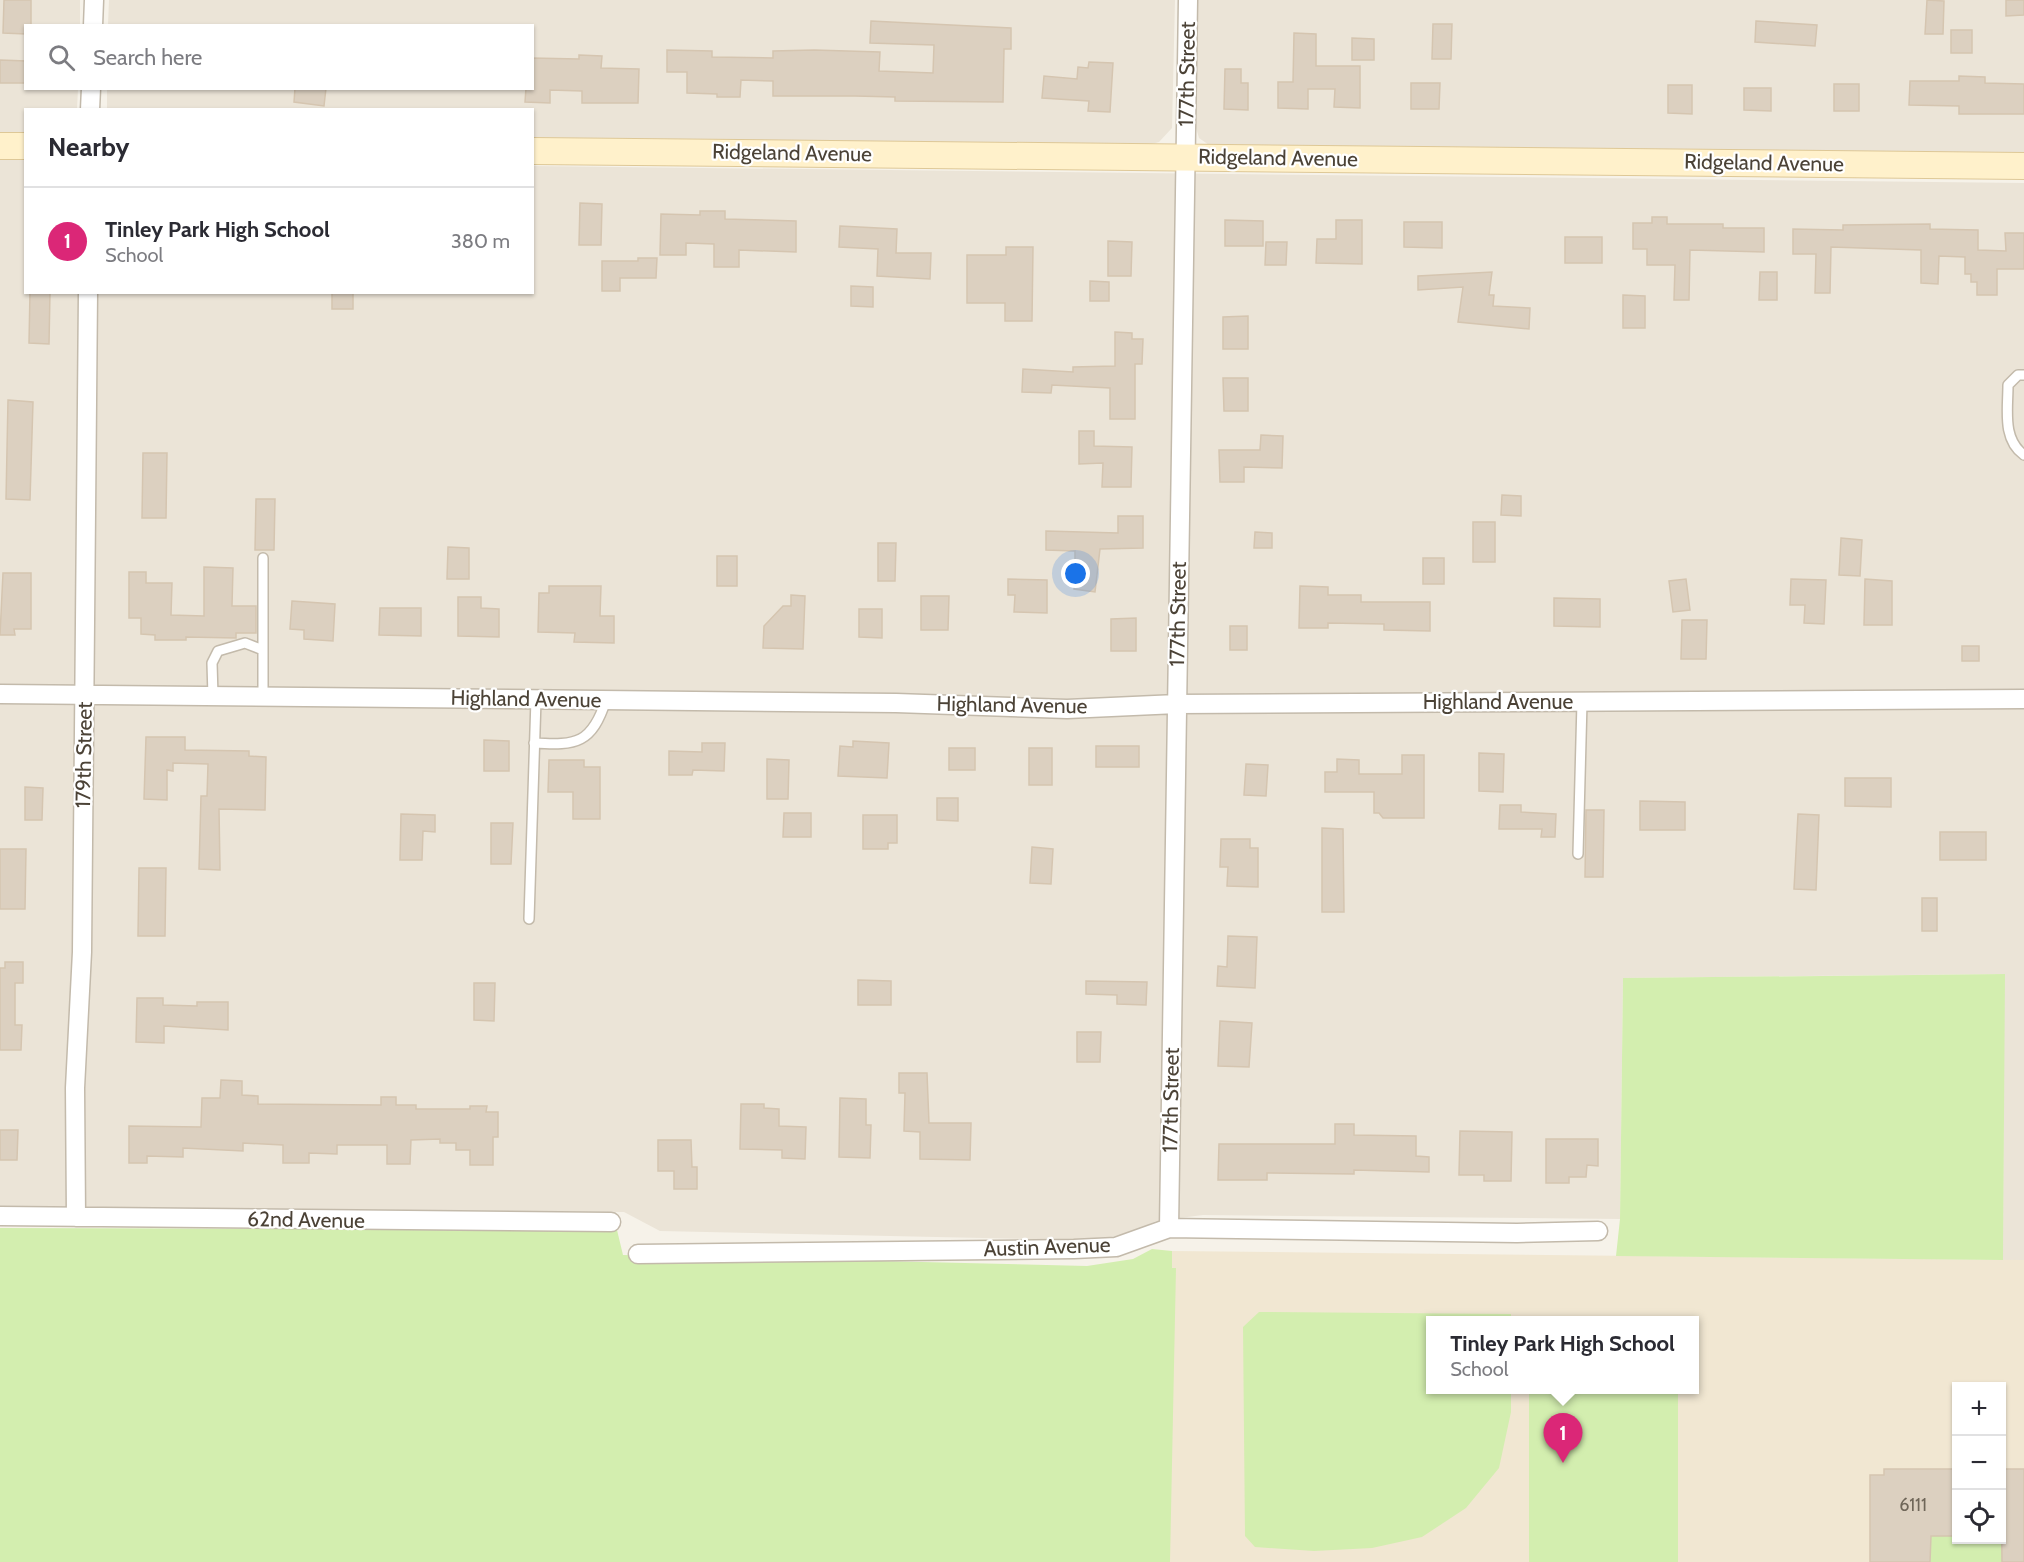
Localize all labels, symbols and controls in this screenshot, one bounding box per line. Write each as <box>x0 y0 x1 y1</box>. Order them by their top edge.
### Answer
street label: 177th Street <box>1173 21 1200 127</box>
search box <box>24 24 534 90</box>
icon: search <box>45 41 78 74</box>
text: Search here <box>93 44 202 71</box>
text: Nearby <box>48 131 129 163</box>
street label: Ridgeland Avenue <box>712 139 872 166</box>
street label: Ridgeland Avenue <box>1198 144 1358 171</box>
street label: Ridgeland Avenue <box>1684 149 1844 176</box>
text: Tinley Park High School <box>105 216 330 243</box>
text: 1 <box>64 229 71 253</box>
text: 380 m <box>451 229 510 253</box>
text: School <box>105 243 163 267</box>
your location <box>1061 559 1090 588</box>
street label: 177th Street <box>1164 561 1191 667</box>
street label: Highland Avenue <box>450 685 602 712</box>
street label: Highland Avenue <box>1423 689 1574 714</box>
street label: Highland Avenue <box>936 691 1088 718</box>
street label: 179th Street <box>70 702 97 808</box>
street label: 177th Street <box>1157 1047 1184 1153</box>
street label: 62nd Avenue <box>247 1206 365 1233</box>
street label: Austin Avenue <box>983 1232 1111 1261</box>
popup <box>1426 1316 1699 1394</box>
text: Tinley Park High School <box>1450 1330 1675 1357</box>
text: School <box>1450 1357 1508 1381</box>
map controls <box>1952 1382 2006 1544</box>
button: + <box>1952 1382 2006 1436</box>
pin: 1 <box>1544 1414 1582 1463</box>
button: − <box>1952 1436 2006 1490</box>
button: locate <box>1952 1490 2006 1544</box>
house number: 6111 <box>1899 1494 1927 1516</box>

